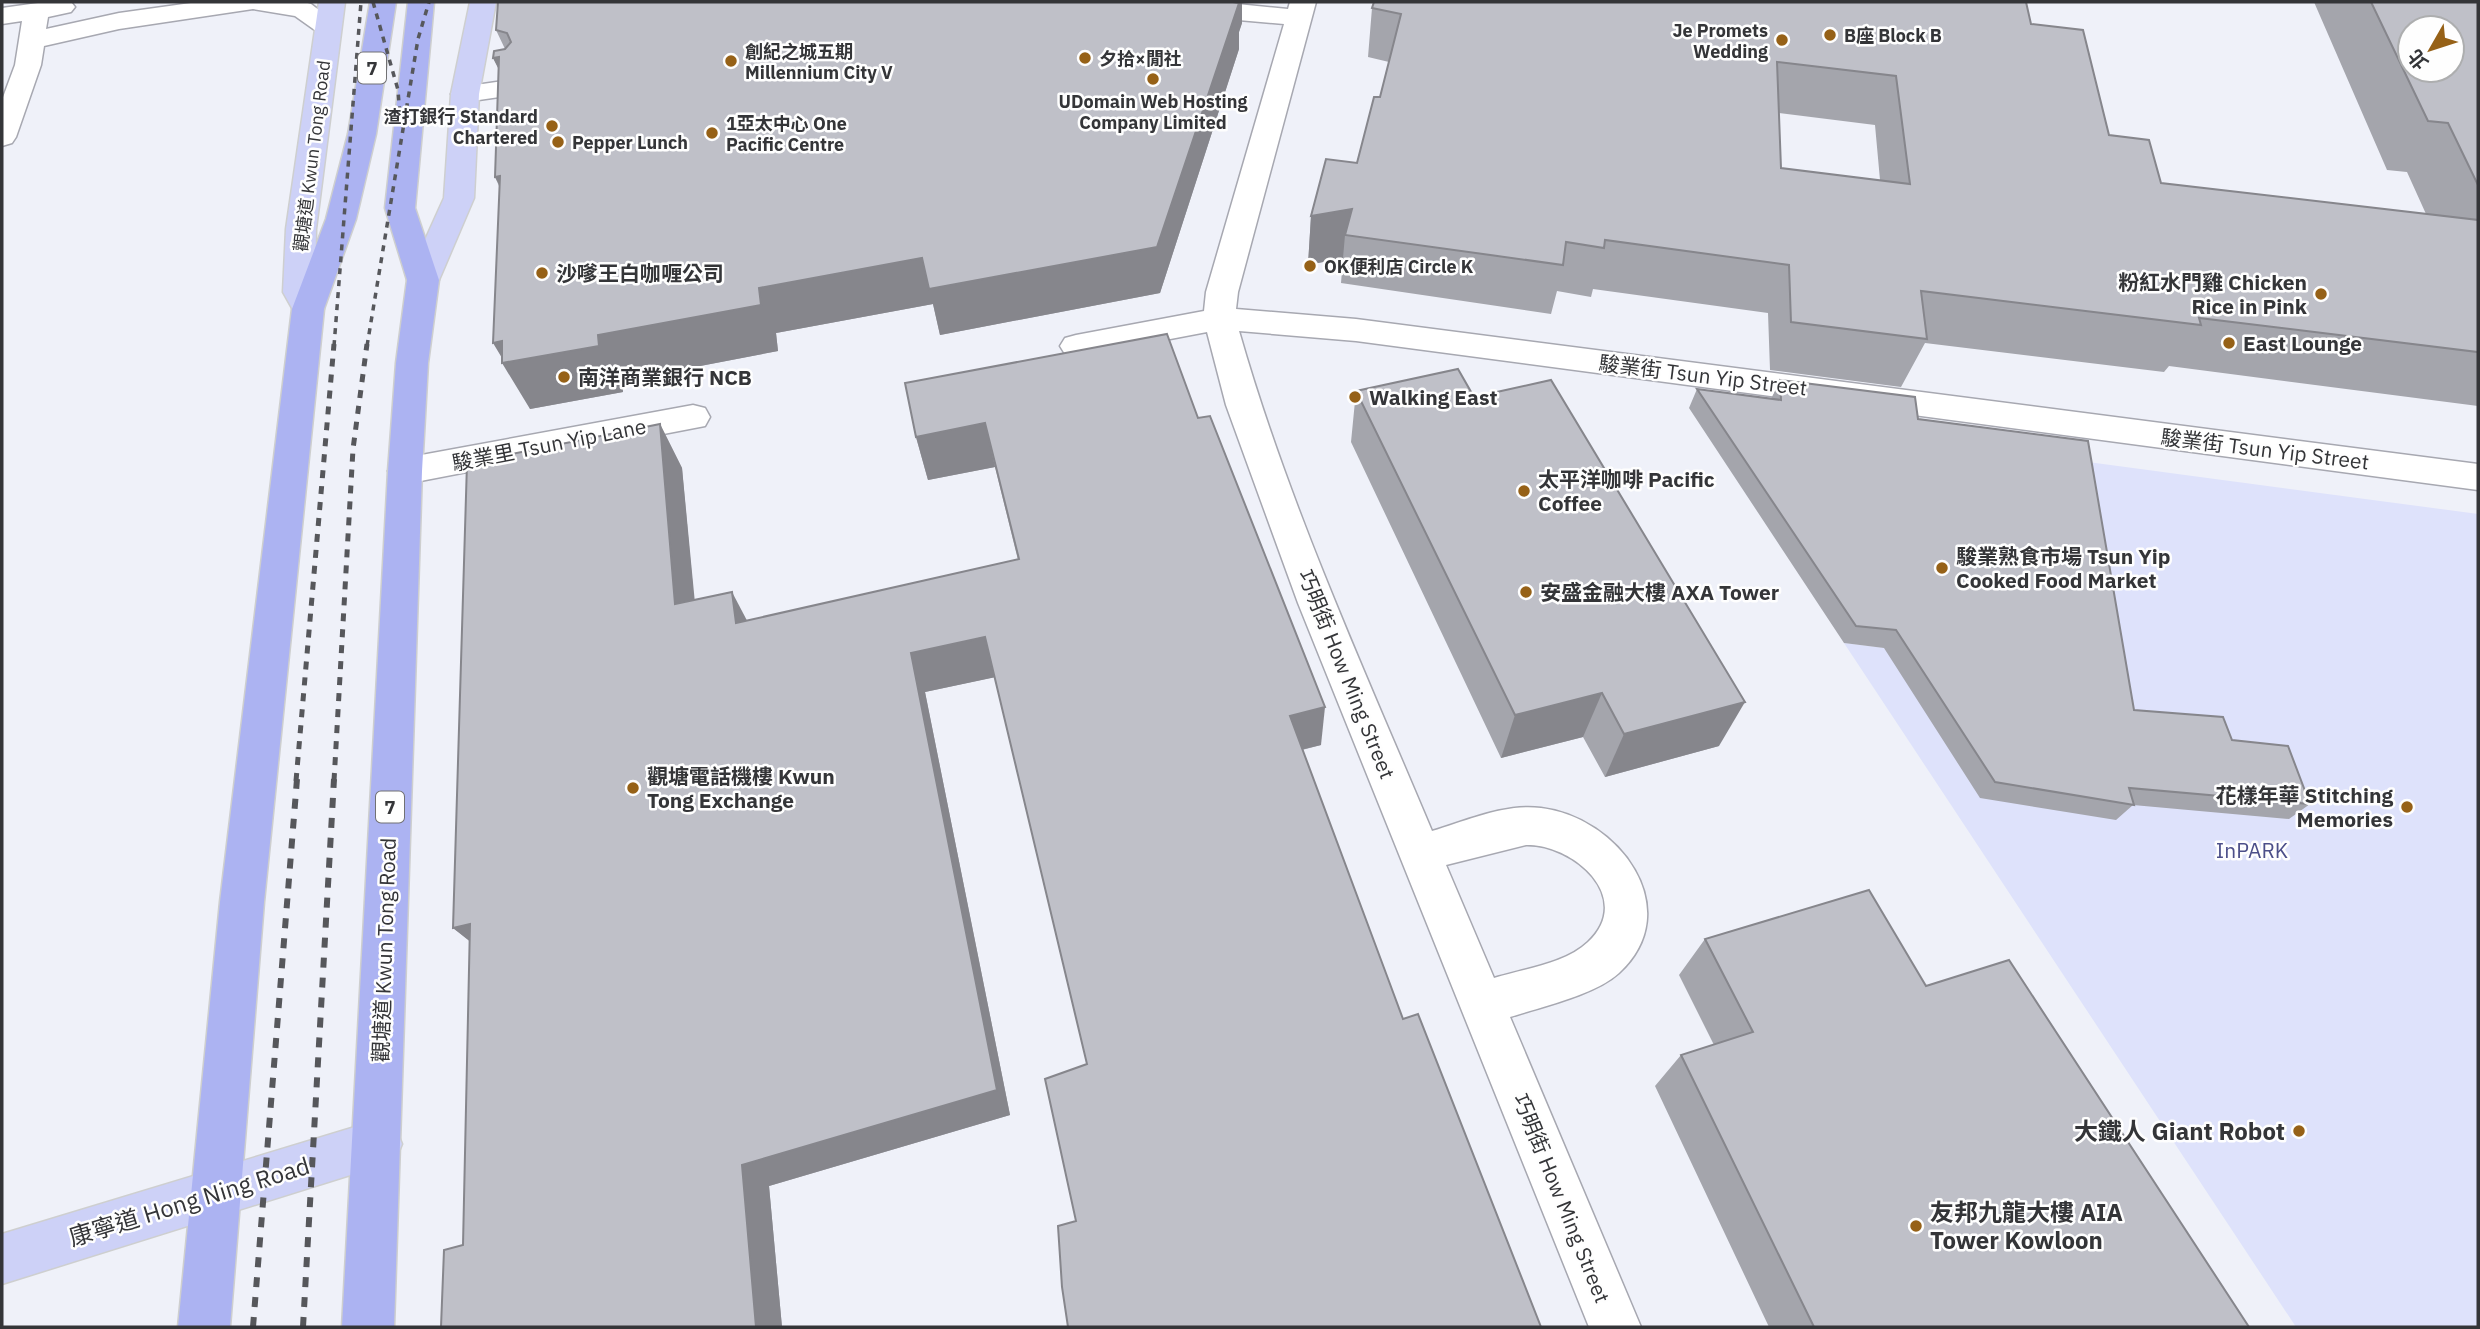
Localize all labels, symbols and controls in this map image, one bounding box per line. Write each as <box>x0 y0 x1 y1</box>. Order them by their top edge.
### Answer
north arrow <box>2396 14 2466 84</box>
place label: Je Promets Wedding <box>1672 19 1768 63</box>
place label: B座 Block B <box>1844 24 1942 47</box>
marker: B座 Block B <box>1822 27 1838 43</box>
marker: Je Promets Wedding <box>1774 32 1790 48</box>
place label: 創紀之城五期 Millennium City V <box>745 40 893 84</box>
text: 北 <box>2402 45 2433 75</box>
place label: 夕拾×閒社 <box>1099 47 1182 70</box>
marker: 夕拾×閒社 <box>1077 50 1093 66</box>
road number: 7 <box>358 52 386 83</box>
marker: 創紀之城五期 Millennium City V <box>723 53 739 69</box>
street label: 觀塘道 Kwun Tong Road <box>289 59 335 253</box>
marker: UDomain Web Hosting Company Limited <box>1145 71 1161 87</box>
place label: UDomain Web Hosting Company Limited <box>1059 90 1247 134</box>
place label: 渣打銀行 Standard Chartered <box>383 105 538 149</box>
place label: 1亞太中心 One Pacific Centre <box>726 112 847 156</box>
marker: 渣打銀行 Standard Chartered <box>544 118 560 134</box>
marker: 1亞太中心 One Pacific Centre <box>704 125 720 141</box>
place label: Pepper Lunch <box>572 131 688 154</box>
marker: Pepper Lunch <box>550 134 566 150</box>
place label: OK便利店 Circle K <box>1324 255 1474 278</box>
marker: OK便利店 Circle K <box>1302 258 1318 274</box>
place label: 沙嗲王白咖喱公司 <box>556 259 724 287</box>
marker: 沙嗲王白咖喱公司 <box>534 265 550 281</box>
place label: 粉紅水門雞 Chicken Rice in Pink <box>2118 268 2308 320</box>
marker: 粉紅水門雞 Chicken Rice in Pink <box>2313 286 2329 302</box>
place label: East Lounge <box>2243 329 2362 357</box>
marker: East Lounge <box>2221 335 2237 351</box>
street label: 駿業街 Tsun Yip Street <box>1597 348 1809 402</box>
place label: 南洋商業銀行 NCB <box>578 363 752 391</box>
marker: 南洋商業銀行 NCB <box>556 369 572 385</box>
place label: Walking East <box>1369 383 1497 411</box>
marker: Walking East <box>1347 389 1363 405</box>
street label: 駿業里 Tsun Yip Lane <box>450 411 648 477</box>
street label: 駿業街 Tsun Yip Street <box>2159 422 2371 476</box>
place label: 太平洋咖啡 Pacific Coffee <box>1538 465 1715 517</box>
marker: 太平洋咖啡 Pacific Coffee <box>1516 483 1532 499</box>
place label: 駿業熟食市場 Tsun Yip Cooked Food Market <box>1956 542 2171 594</box>
marker: 駿業熟食市場 Tsun Yip Cooked Food Market <box>1934 560 1950 576</box>
street label: 巧明街 How Ming Street <box>1292 565 1402 783</box>
place label: 安盛金融大樓 AXA Tower <box>1540 578 1780 606</box>
marker: 安盛金融大樓 AXA Tower <box>1518 584 1534 600</box>
place label: 觀塘電話機樓 Kwun Tong Exchange <box>647 762 835 814</box>
marker: 觀塘電話機樓 Kwun Tong Exchange <box>625 780 641 796</box>
place label: 花樣年華 Stitching Memories <box>2216 781 2393 833</box>
road number: 7 <box>376 792 404 822</box>
marker: 花樣年華 Stitching Memories <box>2399 799 2415 815</box>
park label: InPARK <box>2216 836 2288 864</box>
street label: 觀塘道 Kwun Tong Road <box>366 837 402 1063</box>
street label: 巧明街 How Ming Street <box>1507 1089 1617 1307</box>
place label: 大鐵人 Giant Robot <box>2074 1115 2285 1147</box>
marker: 大鐵人 Giant Robot <box>2291 1123 2307 1139</box>
street label: 康寧道 Hong Ning Road <box>65 1149 313 1253</box>
place label: 友邦九龍大樓 AIA Tower Kowloon <box>1930 1196 2123 1256</box>
marker: 友邦九龍大樓 AIA Tower Kowloon <box>1908 1218 1924 1234</box>

